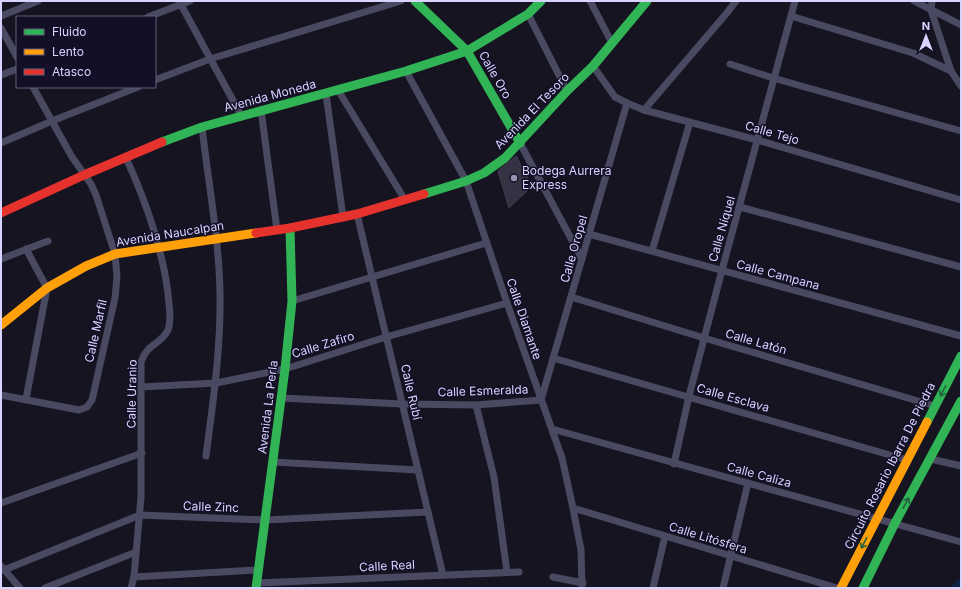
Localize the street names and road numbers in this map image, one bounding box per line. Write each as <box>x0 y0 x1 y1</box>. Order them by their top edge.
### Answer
street label: Calle Oro <box>476 48 515 101</box>
street label: Avenida El Tesoro <box>491 69 572 152</box>
street label: Avenida Moneda <box>222 76 318 115</box>
street label: Calle Tejo <box>743 118 801 147</box>
street label: Calle Níquel <box>705 194 738 264</box>
street label: Calle Oropel <box>557 213 590 284</box>
street label: Avenida Naucalpan <box>115 218 225 249</box>
street label: Calle Campana <box>735 256 821 293</box>
street label: Calle Diamante <box>504 276 545 362</box>
street label: Calle Marfil <box>81 298 110 364</box>
street label: Calle Latón <box>724 326 789 357</box>
street label: Calle Zafiro <box>290 328 356 361</box>
street label: Calle Uranio <box>123 359 140 429</box>
street label: Avenida La Perla <box>254 359 281 455</box>
street label: Calle Rubí <box>398 363 425 421</box>
street label: Calle Esclava <box>695 380 771 415</box>
street label: Circuito Rosario Ibarra De Piedra <box>841 380 938 552</box>
street label: Calle Esmeralda <box>437 381 529 400</box>
street label: Calle Caliza <box>725 459 793 490</box>
street label: Calle Zinc <box>183 498 239 515</box>
street label: Calle Litósfera <box>667 518 749 557</box>
street label: Calle Real <box>359 557 415 574</box>

